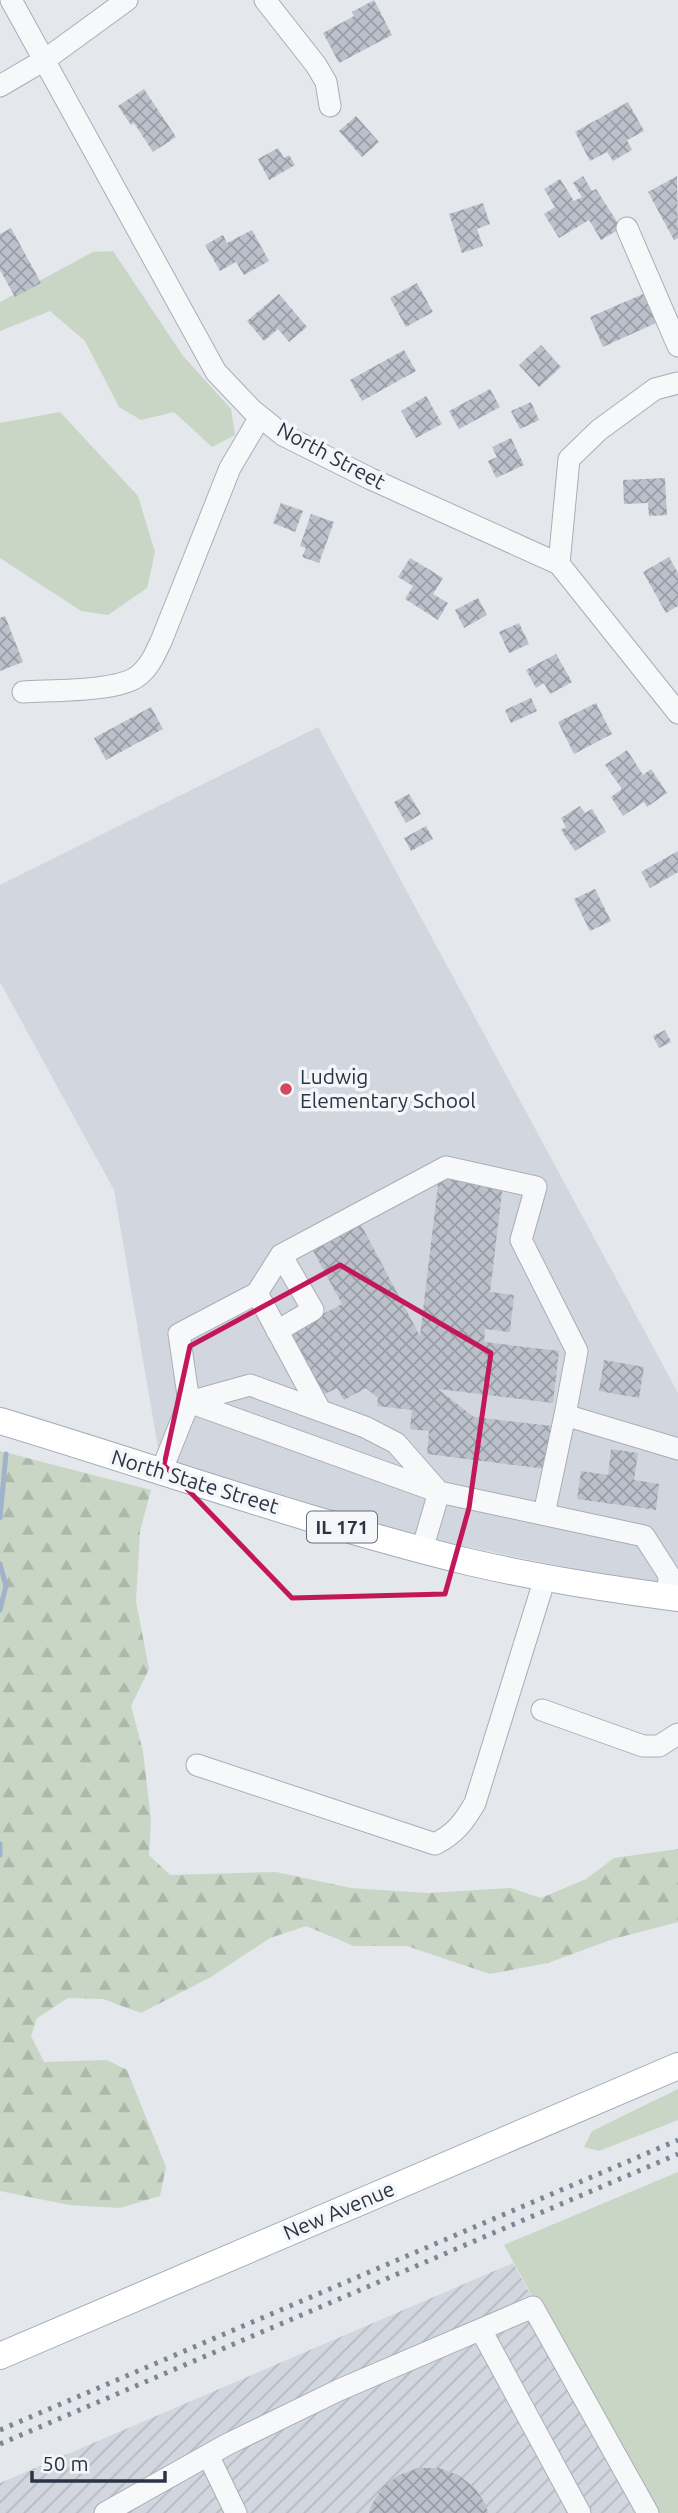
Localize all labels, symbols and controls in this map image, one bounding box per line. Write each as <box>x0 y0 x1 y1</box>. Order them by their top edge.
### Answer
street label: North Street <box>273 417 390 494</box>
place label: Ludwig Elementary School <box>300 1064 476 1112</box>
marker: Ludwig Elementary School <box>278 1081 294 1097</box>
street label: North State Street <box>109 1444 282 1518</box>
road number: IL 171 <box>307 1512 377 1542</box>
street label: New Avenue <box>279 2176 398 2244</box>
scale bar <box>32 2440 164 2484</box>
text: 50 m <box>42 2451 89 2475</box>

